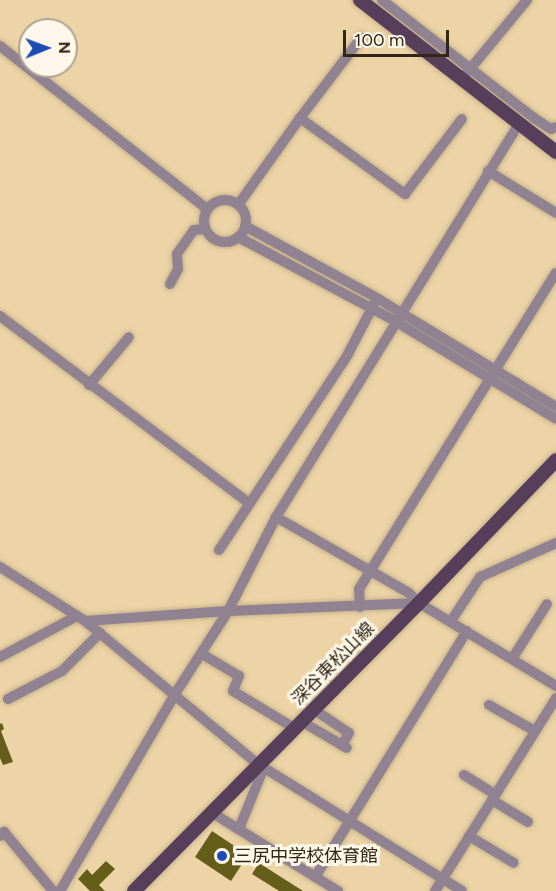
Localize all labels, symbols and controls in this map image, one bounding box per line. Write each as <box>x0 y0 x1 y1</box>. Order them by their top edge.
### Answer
north arrow <box>18 18 78 78</box>
scale bar <box>346 18 452 56</box>
text: 100 m <box>354 29 404 51</box>
text: N <box>55 41 74 54</box>
street label: 深谷東松山線 <box>287 618 379 710</box>
place label: 三尻中学校体育館 <box>234 845 378 867</box>
marker: 三尻中学校体育館 <box>215 849 229 863</box>

